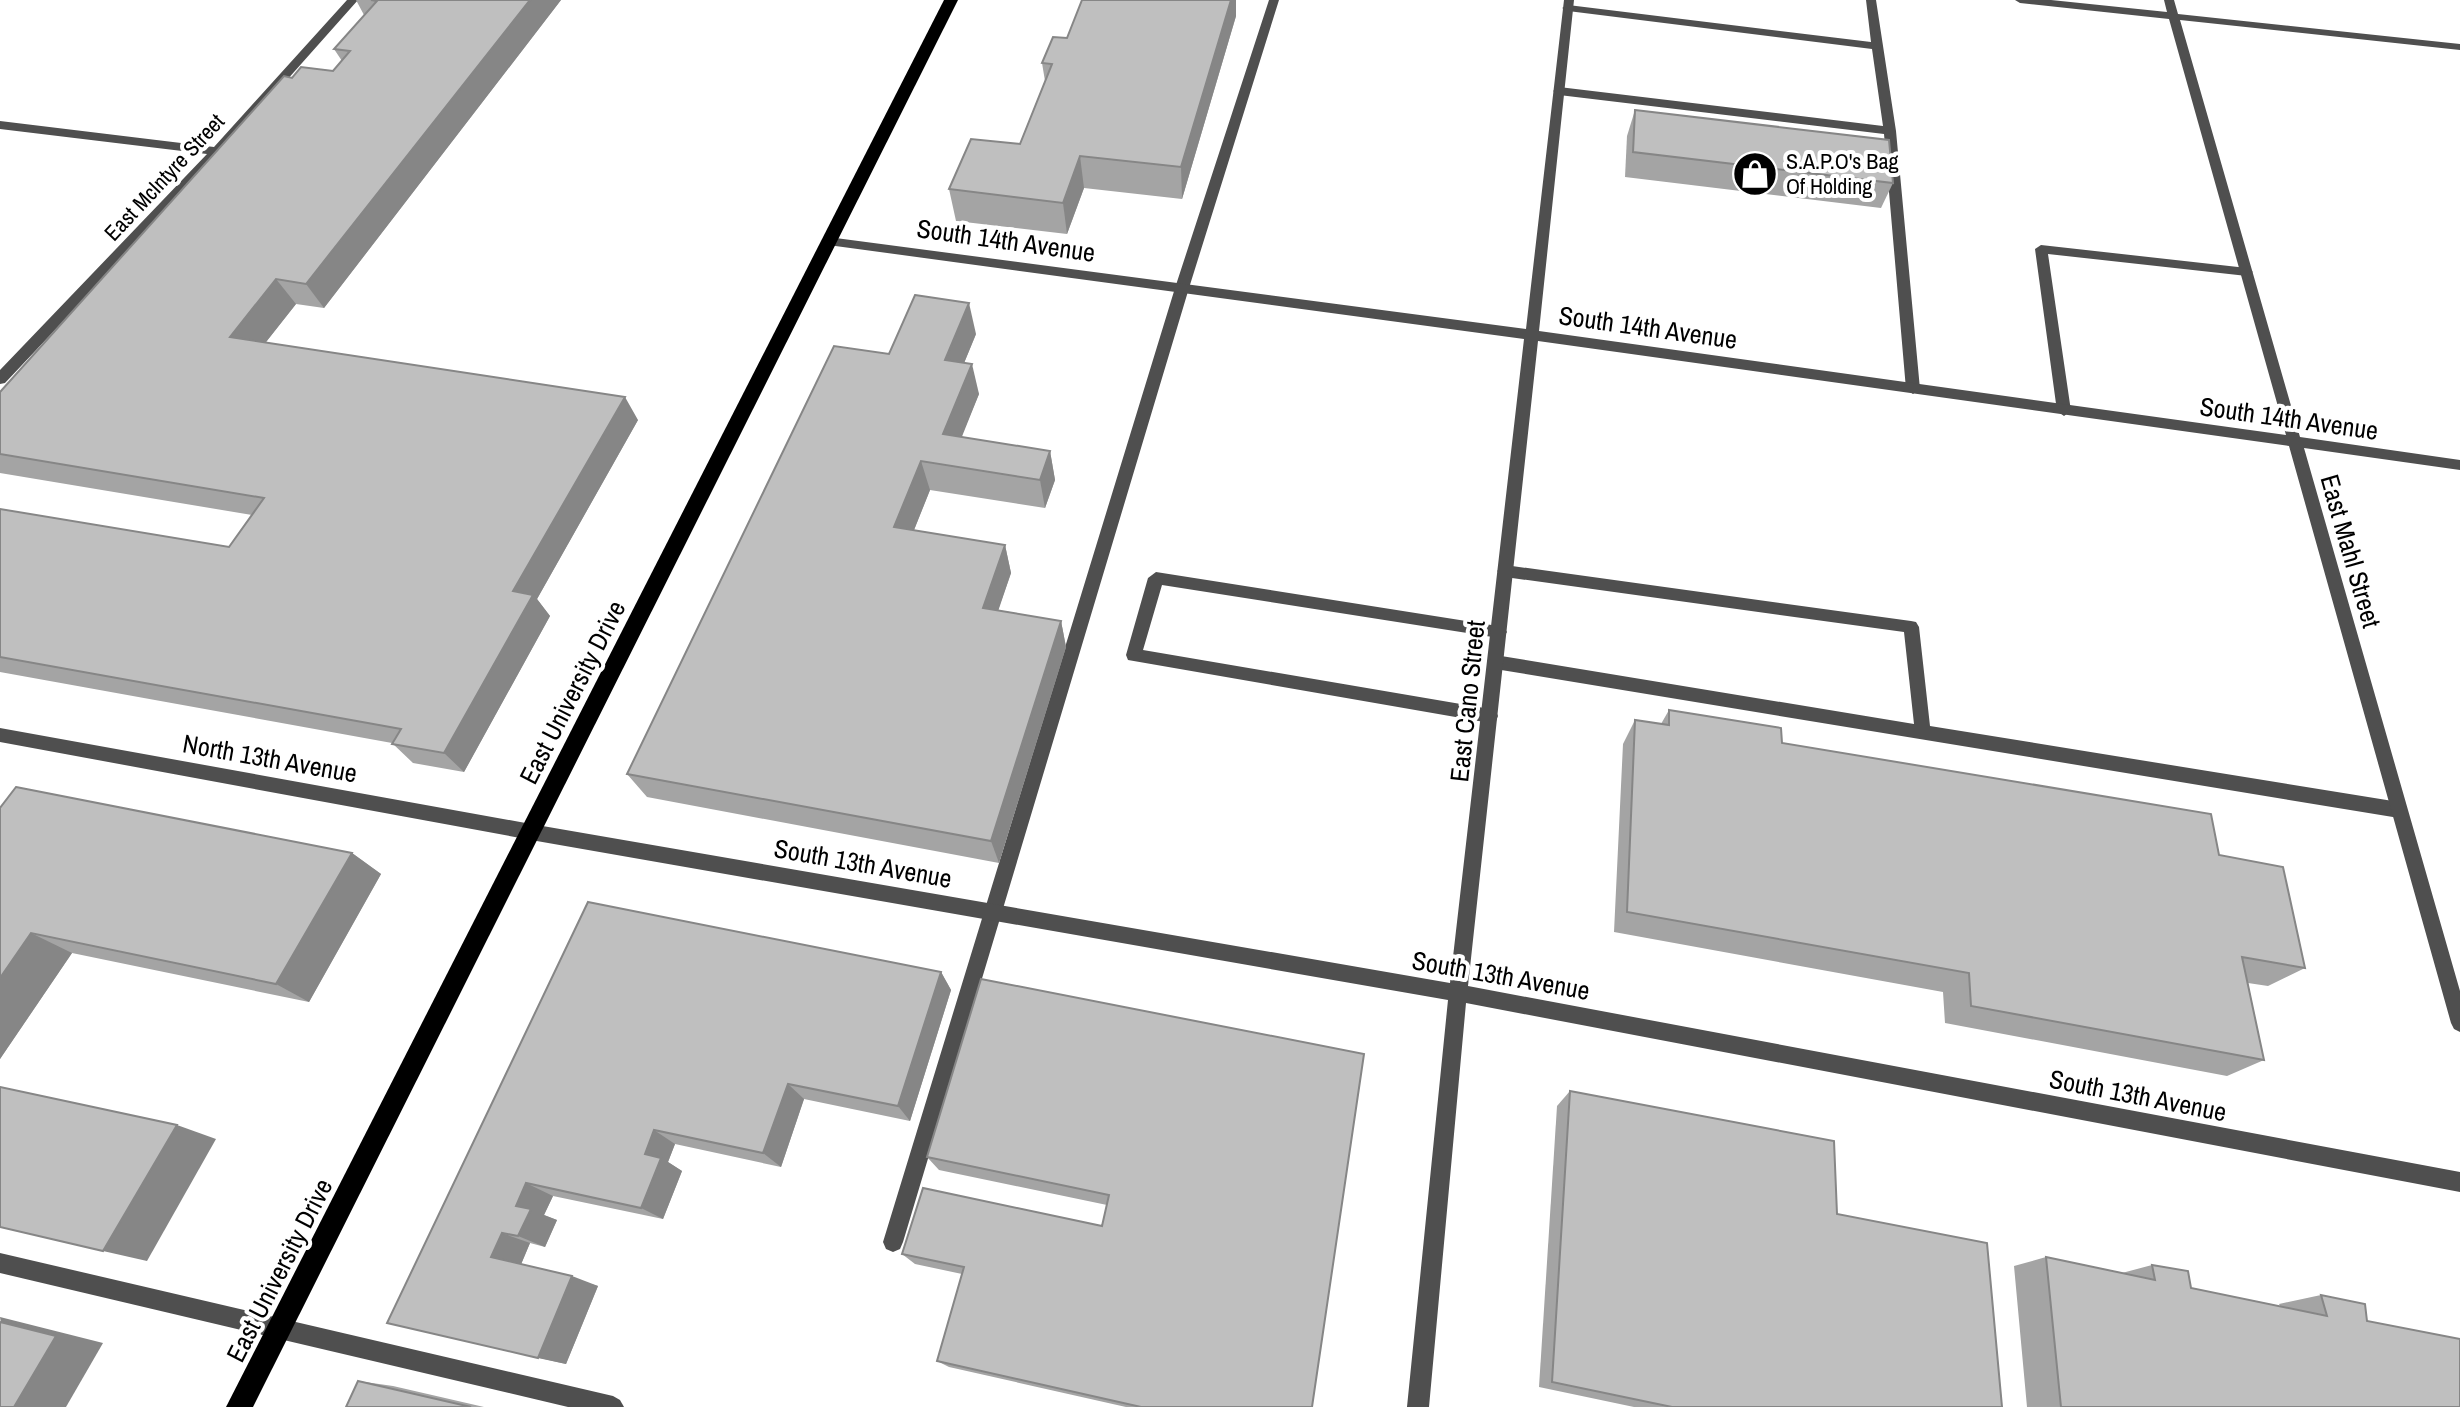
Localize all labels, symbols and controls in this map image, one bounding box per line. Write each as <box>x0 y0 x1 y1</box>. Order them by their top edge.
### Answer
street label: East McIntyre Street <box>97 107 231 247</box>
place label: S.A.P.O's Bag Of Holding <box>1786 146 1898 201</box>
shop icon: S.A.P.O's Bag Of Holding <box>1731 150 1779 198</box>
street label: South 14th Avenue <box>915 210 1097 270</box>
street label: South 14th Avenue <box>1557 297 1739 357</box>
street label: South 14th Avenue <box>2198 388 2380 448</box>
street label: East Mahl Street <box>2312 470 2390 632</box>
street label: East University Drive <box>511 594 633 790</box>
street label: East Cano Street <box>1441 618 1493 784</box>
street label: North 13th Avenue <box>180 725 360 791</box>
street label: South 13th Avenue <box>771 830 955 896</box>
street label: South 13th Avenue <box>1409 942 1593 1008</box>
street label: South 13th Avenue <box>2046 1061 2230 1129</box>
street label: East University Drive <box>218 1172 340 1368</box>

